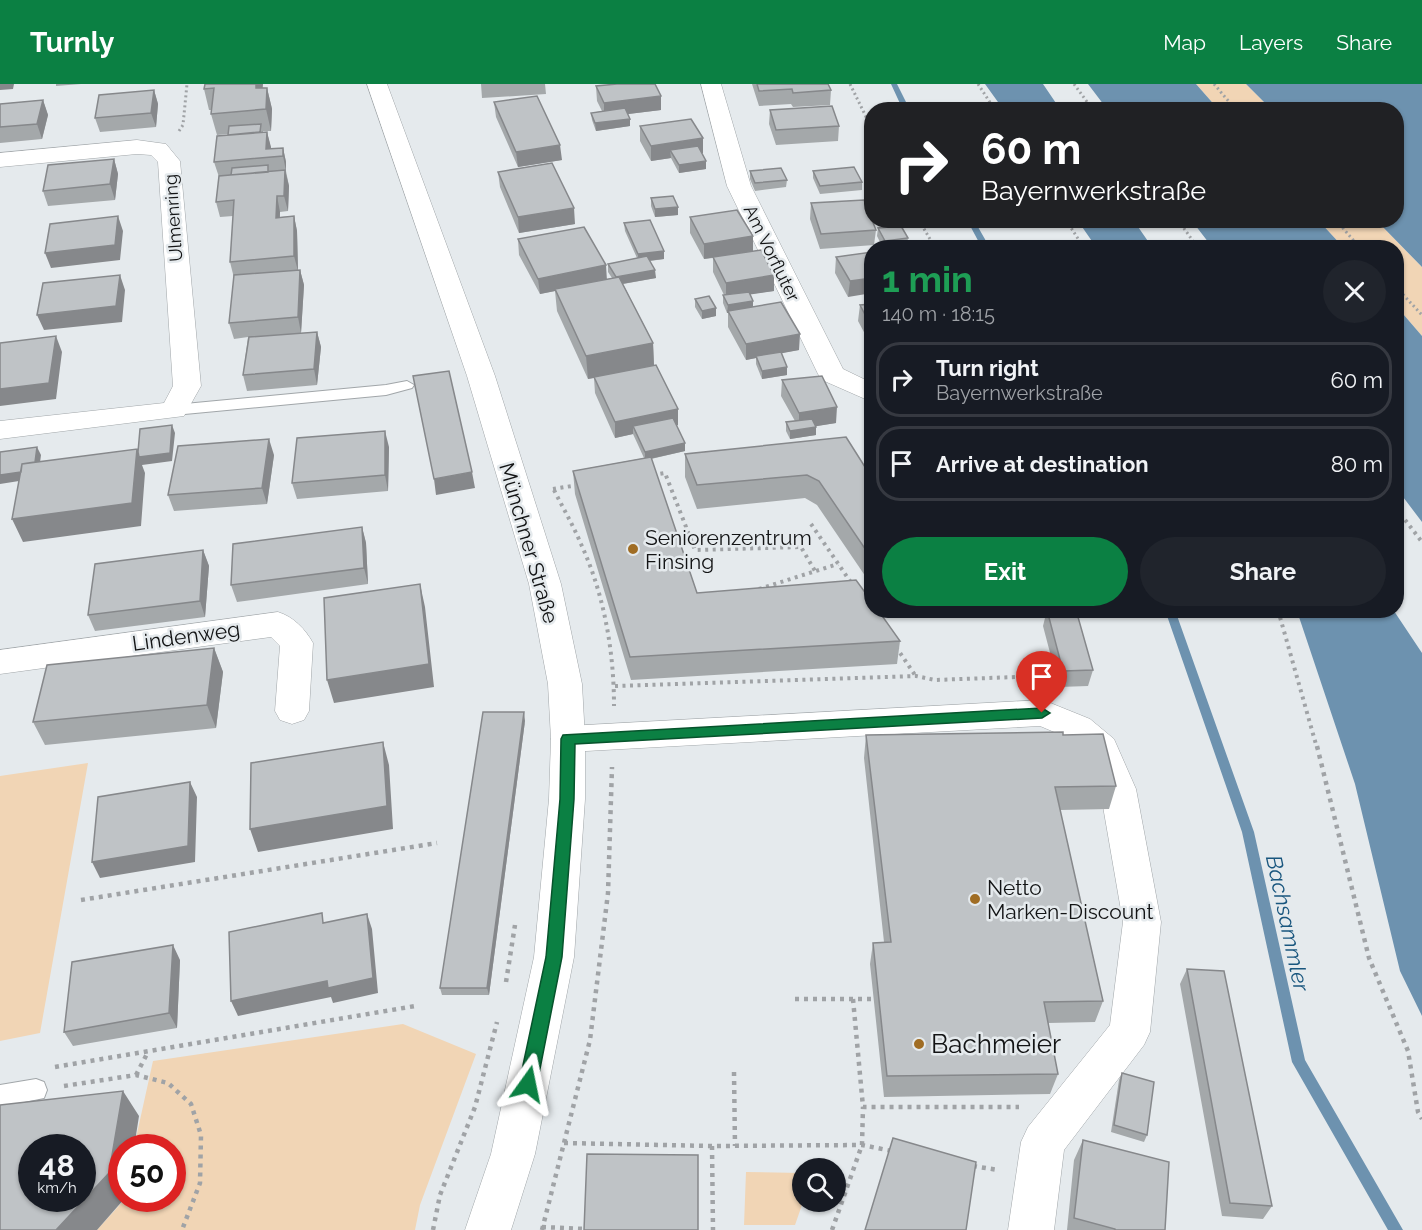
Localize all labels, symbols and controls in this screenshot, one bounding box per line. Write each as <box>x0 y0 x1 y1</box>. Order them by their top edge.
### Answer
text: Turnly <box>30 26 114 59</box>
text: Map <box>1163 30 1206 55</box>
text: Layers <box>1239 30 1303 55</box>
text: Share <box>1336 30 1392 55</box>
text: 60 m <box>981 125 1081 174</box>
icon: right <box>882 126 960 204</box>
street label: Ulmenring <box>159 173 187 263</box>
text: Bayernwerkstraße <box>981 175 1206 206</box>
street label: Am Vorfluter <box>740 201 805 305</box>
text: 1 min <box>882 258 973 300</box>
button: close <box>1323 260 1386 323</box>
text: 140 m · 18:15 <box>882 302 995 326</box>
text: Turn right <box>936 355 1039 381</box>
icon: right <box>885 363 918 396</box>
text: 60 m <box>1330 367 1383 393</box>
text: Bayernwerkstraße <box>936 381 1103 405</box>
icon: arrive <box>885 447 918 480</box>
text: Arrive at destination <box>936 451 1149 477</box>
text: 80 m <box>1331 451 1383 477</box>
street label: Münchner Straße <box>494 460 564 626</box>
place label: Seniorenzentrum Finsing <box>645 525 812 574</box>
button: Exit <box>882 537 1128 606</box>
button: Share <box>1140 537 1386 606</box>
marker: Seniorenzentrum Finsing <box>626 542 640 556</box>
street label: Lindenweg <box>131 616 241 656</box>
pin <box>1016 651 1067 713</box>
icon: arrive <box>1025 660 1058 693</box>
water label: Bachsammler <box>1261 853 1315 995</box>
place label: Netto Marken-Discount <box>987 875 1153 924</box>
marker: Netto Marken-Discount <box>968 892 982 906</box>
place label: Bachmeier <box>931 1029 1061 1059</box>
marker: Bachmeier <box>912 1037 926 1051</box>
position arrow <box>496 1052 560 1116</box>
speed limit sign: 50 <box>108 1134 186 1212</box>
text: 48 <box>39 1148 75 1183</box>
map controls <box>792 1158 846 1212</box>
button: search <box>792 1158 846 1212</box>
text: km/h <box>37 1179 77 1197</box>

